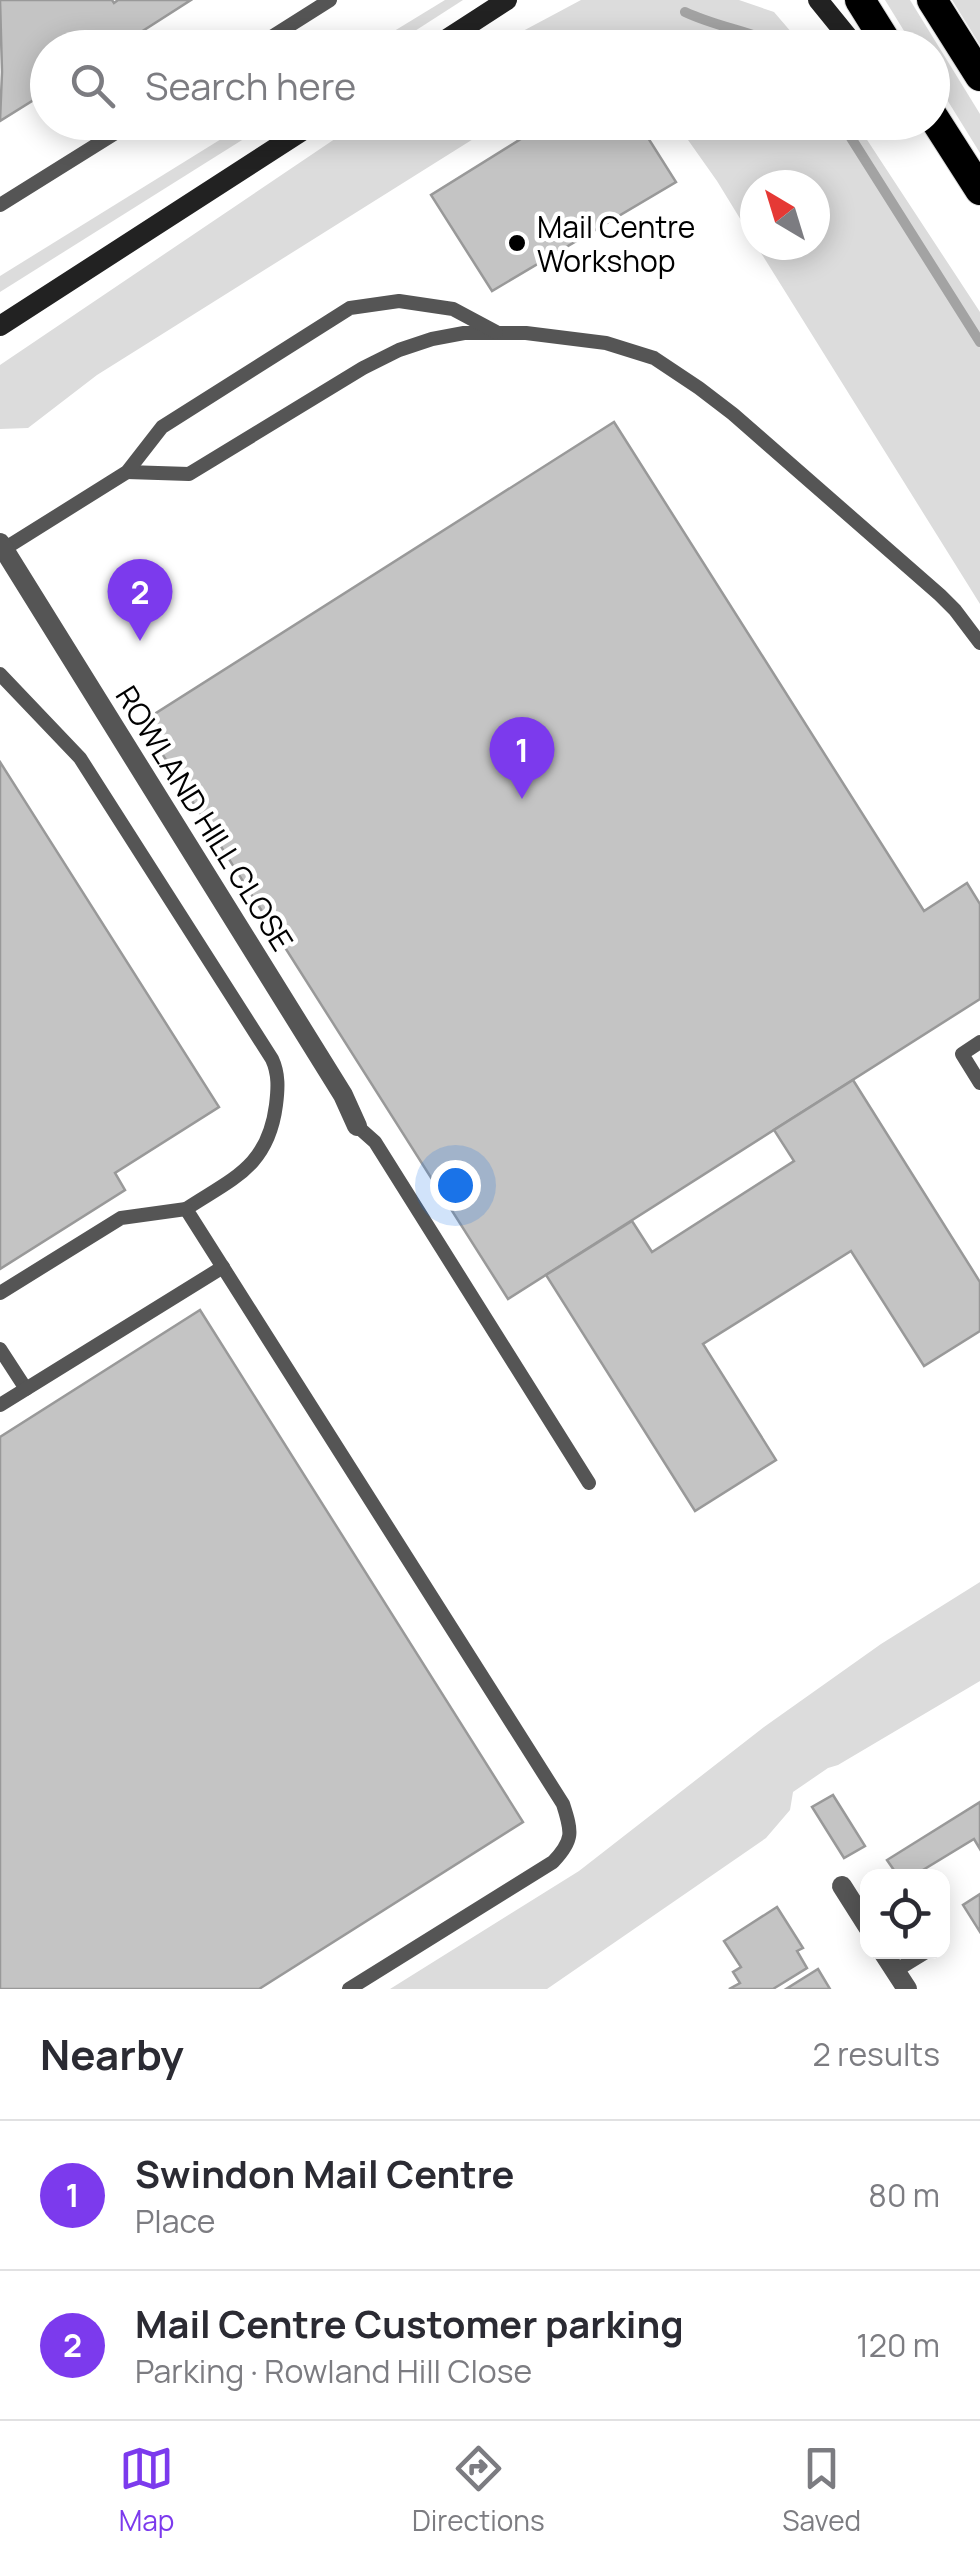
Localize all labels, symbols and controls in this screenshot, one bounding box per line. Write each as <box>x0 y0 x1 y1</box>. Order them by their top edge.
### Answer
search box <box>30 30 950 140</box>
icon: search <box>65 58 120 113</box>
text: Search here <box>145 59 356 111</box>
north arrow <box>740 170 830 260</box>
place label: Mail Centre Workshop <box>537 206 695 281</box>
marker: Mail Centre Workshop <box>506 232 528 254</box>
pin: 2 <box>108 558 172 641</box>
street label: ROWLAND HILL CLOSE <box>107 678 303 958</box>
pin: 1 <box>490 716 554 799</box>
your location <box>430 1160 481 1211</box>
map controls <box>860 1869 950 1959</box>
button: locate <box>860 1869 950 1959</box>
text: Nearby <box>40 2025 184 2083</box>
text: 2 results <box>813 2032 940 2076</box>
text: Swindon Mail Centre <box>135 2147 514 2199</box>
text: 1 <box>65 2173 80 2217</box>
text: 80 m <box>868 2173 940 2217</box>
text: Place <box>135 2199 216 2243</box>
text: Mail Centre Customer parking <box>135 2297 684 2349</box>
text: 2 <box>63 2323 82 2367</box>
text: 120 m <box>856 2323 940 2367</box>
text: Parking · Rowland Hill Close <box>135 2349 532 2393</box>
tab: Map <box>119 2441 174 2539</box>
tab: Directions <box>412 2441 545 2539</box>
tab: Saved <box>782 2441 861 2539</box>

